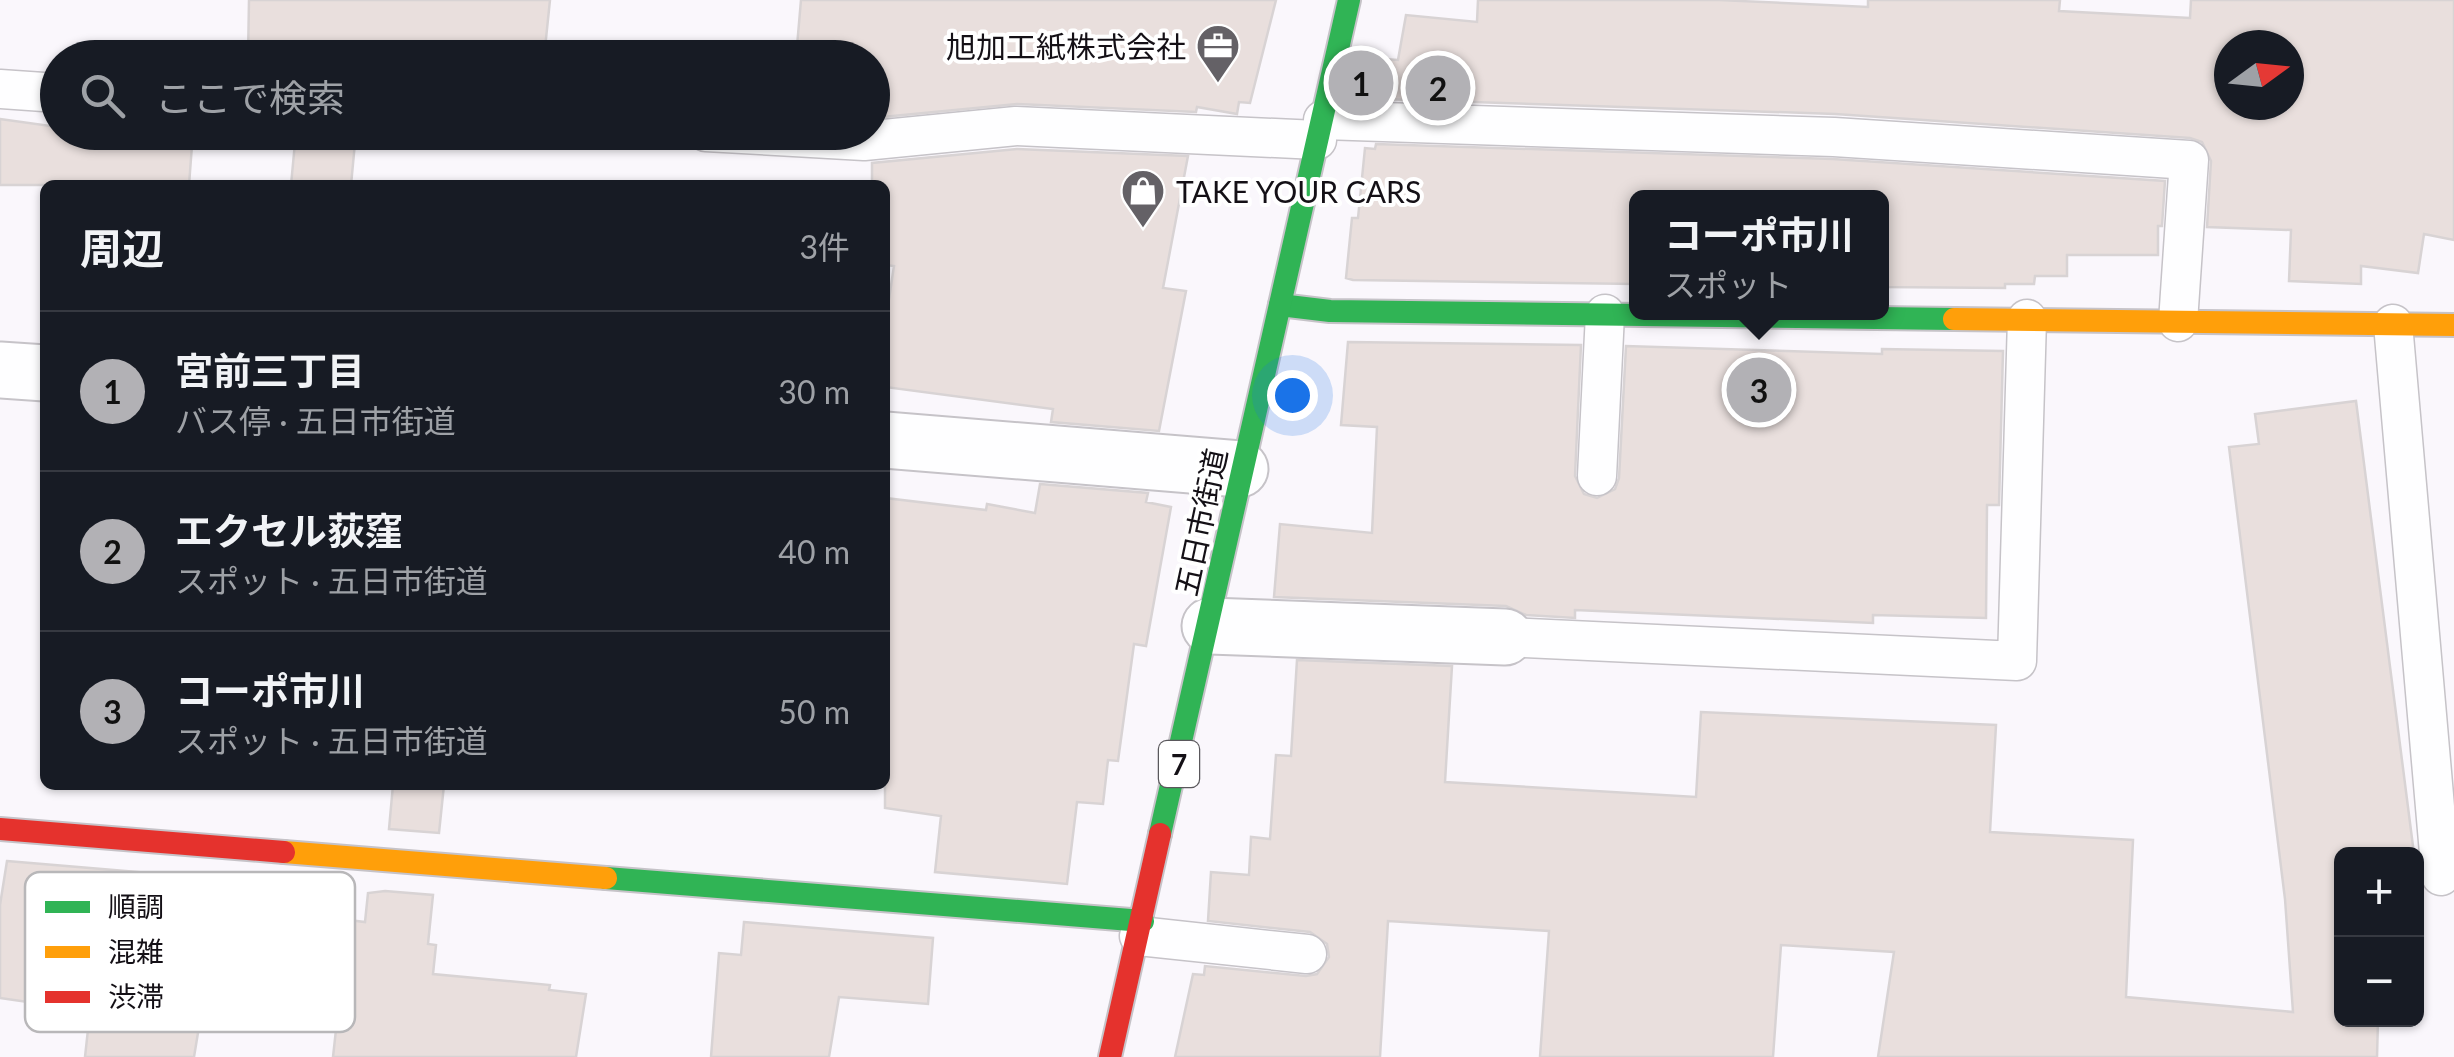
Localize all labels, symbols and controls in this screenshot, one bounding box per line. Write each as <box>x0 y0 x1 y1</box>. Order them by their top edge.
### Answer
office icon: 旭加工紙株式会社 <box>1195 23 1241 84</box>
place label: 旭加工紙株式会社 <box>946 28 1186 64</box>
north arrow <box>2214 30 2304 120</box>
search box <box>40 40 890 150</box>
pin: 1 <box>1328 46 1394 120</box>
pin: 2 <box>1406 51 1470 126</box>
icon: search <box>75 68 130 123</box>
text: ここで検索 <box>155 74 345 120</box>
shop icon: TAKE YOUR CARS <box>1120 168 1166 229</box>
place label: TAKE YOUR CARS <box>1176 173 1421 209</box>
popup <box>1629 190 1889 320</box>
text: コーポ市川 <box>1664 211 1854 257</box>
text: 周辺 <box>80 223 164 273</box>
text: 3件 <box>799 227 850 266</box>
text: スポット <box>1664 265 1792 304</box>
text: 宮前三丁目 <box>175 347 365 393</box>
pin: 3 <box>1726 352 1792 428</box>
your location <box>1267 370 1318 421</box>
text: 1 <box>103 372 122 411</box>
text: 30 m <box>778 372 850 411</box>
text: バス停 · 五日市街道 <box>175 401 456 440</box>
street label: 五日市街道 <box>1167 445 1233 599</box>
text: エクセル荻窪 <box>175 507 403 553</box>
text: 2 <box>103 532 122 571</box>
text: 40 m <box>778 532 850 571</box>
text: スポット · 五日市街道 <box>175 561 488 600</box>
text: コーポ市川 <box>175 667 365 713</box>
text: 3 <box>103 692 122 731</box>
text: 50 m <box>778 692 850 731</box>
text: スポット · 五日市街道 <box>175 721 488 760</box>
road number: 7 <box>1159 741 1199 787</box>
map controls <box>2334 847 2424 1027</box>
button: + <box>2334 847 2424 937</box>
legend <box>25 872 355 1032</box>
text: 順調 <box>108 889 164 923</box>
text: 混雑 <box>108 934 164 968</box>
button: − <box>2334 937 2424 1027</box>
text: 渋滞 <box>108 979 164 1013</box>

